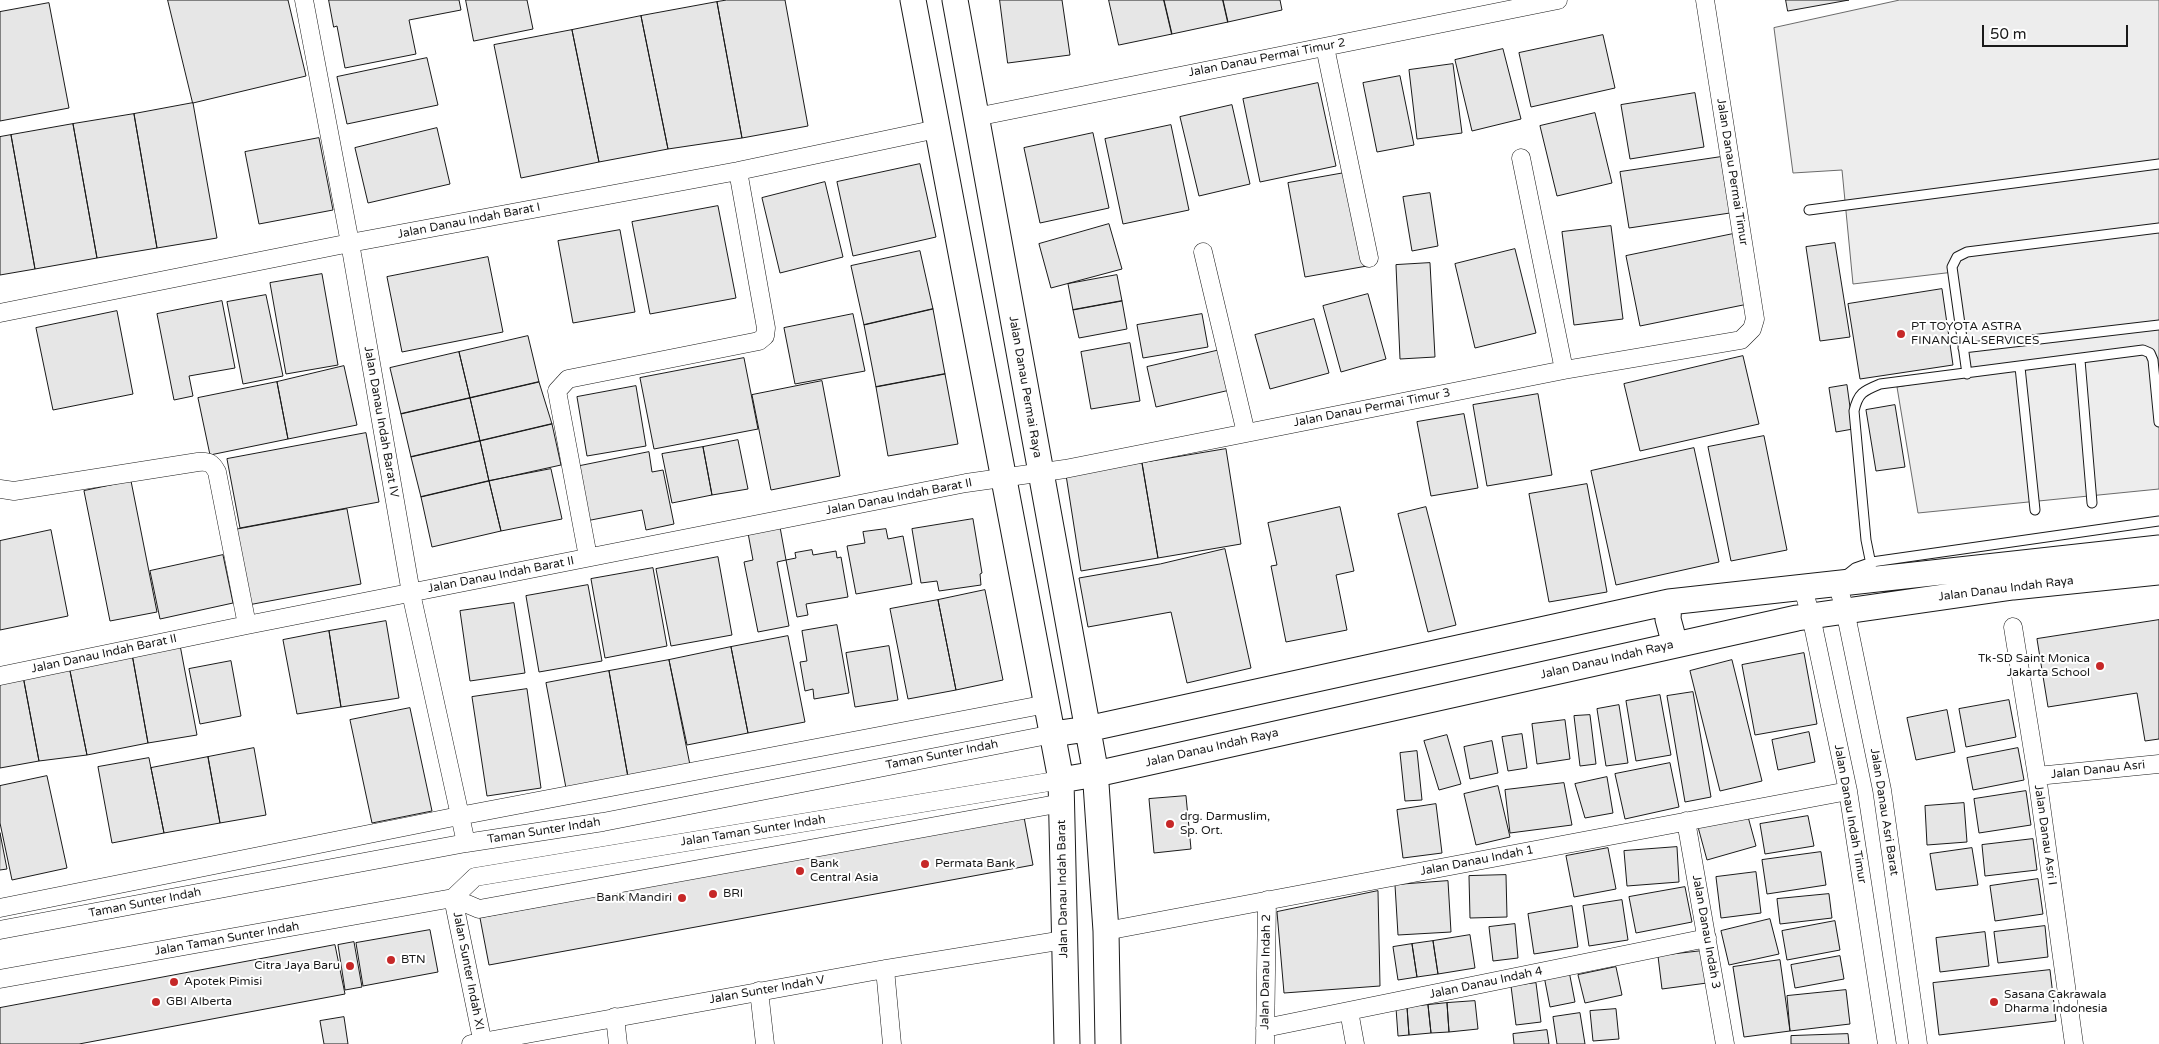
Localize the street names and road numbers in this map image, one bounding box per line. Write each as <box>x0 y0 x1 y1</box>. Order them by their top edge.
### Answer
street label: Jalan Danau Permai Timur 2 <box>1187 36 1347 80</box>
street label: Jalan Danau Permai Timur <box>1713 97 1751 247</box>
street label: Jalan Danau Indah Barat I <box>396 200 542 242</box>
street label: Jalan Danau Permai Raya <box>1005 315 1045 459</box>
street label: Jalan Danau Indah Barat IV <box>361 345 401 499</box>
street label: Jalan Danau Permai Timur 3 <box>1292 386 1452 430</box>
street label: Jalan Danau Indah Barat II <box>825 476 973 518</box>
street label: Jalan Danau Indah Barat II <box>427 554 575 596</box>
street label: Jalan Danau Indah Raya <box>1938 574 2074 604</box>
street label: Jalan Danau Indah Barat II <box>30 631 178 677</box>
street label: Jalan Danau Indah Raya <box>1539 638 1675 682</box>
street label: Jalan Danau Indah Raya <box>1144 726 1280 770</box>
street label: Taman Sunter Indah <box>885 737 999 773</box>
street label: Jalan Danau Indah Timur <box>1831 743 1869 885</box>
street label: Jalan Danau Asri Barat <box>1867 747 1901 877</box>
street label: Jalan Danau Asri <box>2050 758 2146 782</box>
street label: Jalan Danau Asri I <box>2031 784 2059 886</box>
street label: Jalan Taman Sunter Indah <box>679 812 827 850</box>
street label: Taman Sunter Indah <box>486 815 602 847</box>
street label: Jalan Danau Indah Barat <box>1055 820 1071 958</box>
street label: Jalan Danau Indah 1 <box>1419 843 1535 879</box>
street label: Jalan Danau Indah 3 <box>1689 874 1723 990</box>
street label: Taman Sunter Indah <box>88 885 202 921</box>
street label: Jalan Sunter Indah XI <box>449 911 487 1031</box>
street label: Jalan Danau Indah 2 <box>1258 914 1274 1030</box>
street label: Jalan Taman Sunter Indah <box>153 919 301 959</box>
street label: Jalan Danau Indah 4 <box>1428 964 1544 1002</box>
street label: Jalan Sunter Indah V <box>708 973 826 1007</box>

